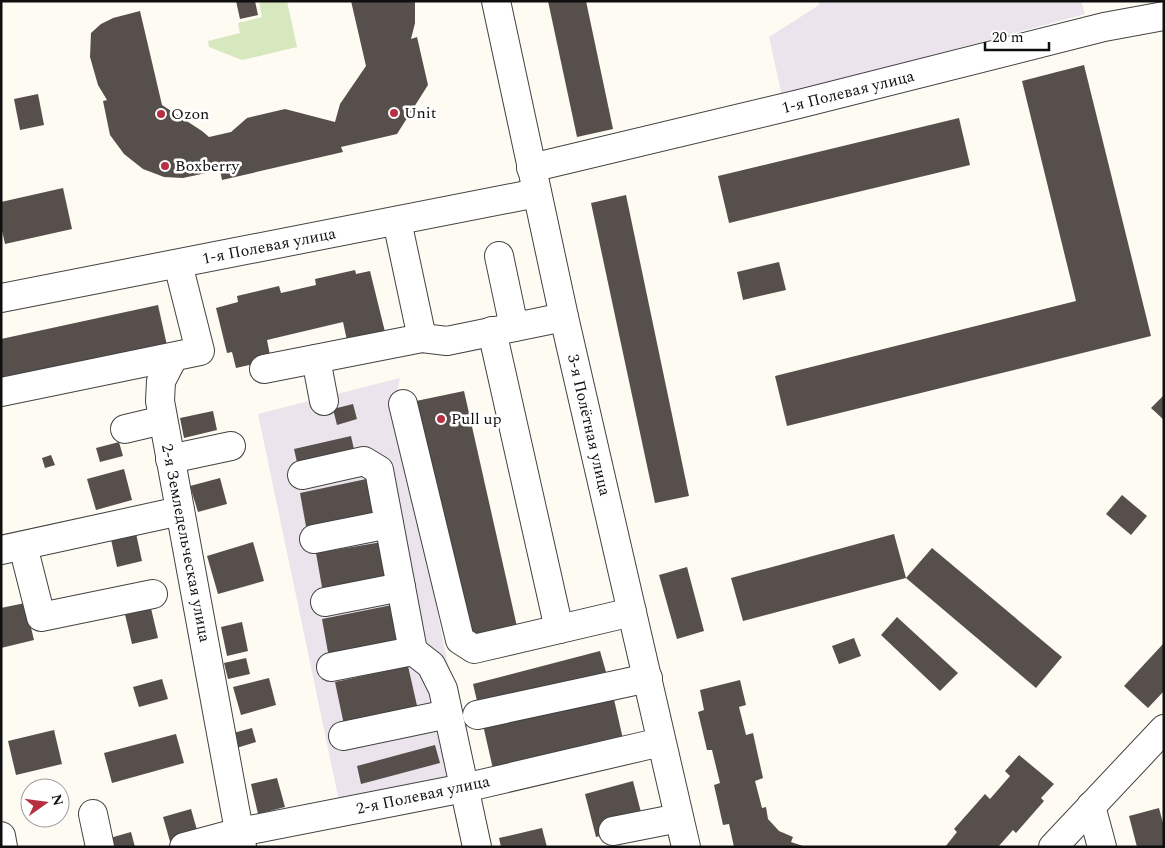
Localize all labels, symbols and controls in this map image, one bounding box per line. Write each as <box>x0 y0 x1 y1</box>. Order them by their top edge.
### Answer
scale bar <box>985 20 1049 52</box>
text: 20 m <box>992 26 1024 49</box>
street label: 1-я Полевая улица <box>779 64 917 120</box>
place label: Unit <box>404 101 437 125</box>
place label: Ozon <box>171 102 209 126</box>
marker: Unit <box>388 107 400 119</box>
marker: Ozon <box>155 108 167 120</box>
place label: Boxberry <box>175 154 240 178</box>
marker: Boxberry <box>159 160 171 172</box>
street label: 1-я Полевая улица <box>200 221 338 271</box>
street label: 3-я Полётная улица <box>561 352 617 498</box>
place label: Pull up <box>451 407 502 431</box>
marker: Pull up <box>435 413 447 425</box>
street label: 2-я Земледельческая улица <box>155 442 217 644</box>
street label: 2-я Полевая улица <box>354 769 492 821</box>
north arrow <box>20 778 70 828</box>
text: N <box>46 792 69 808</box>

